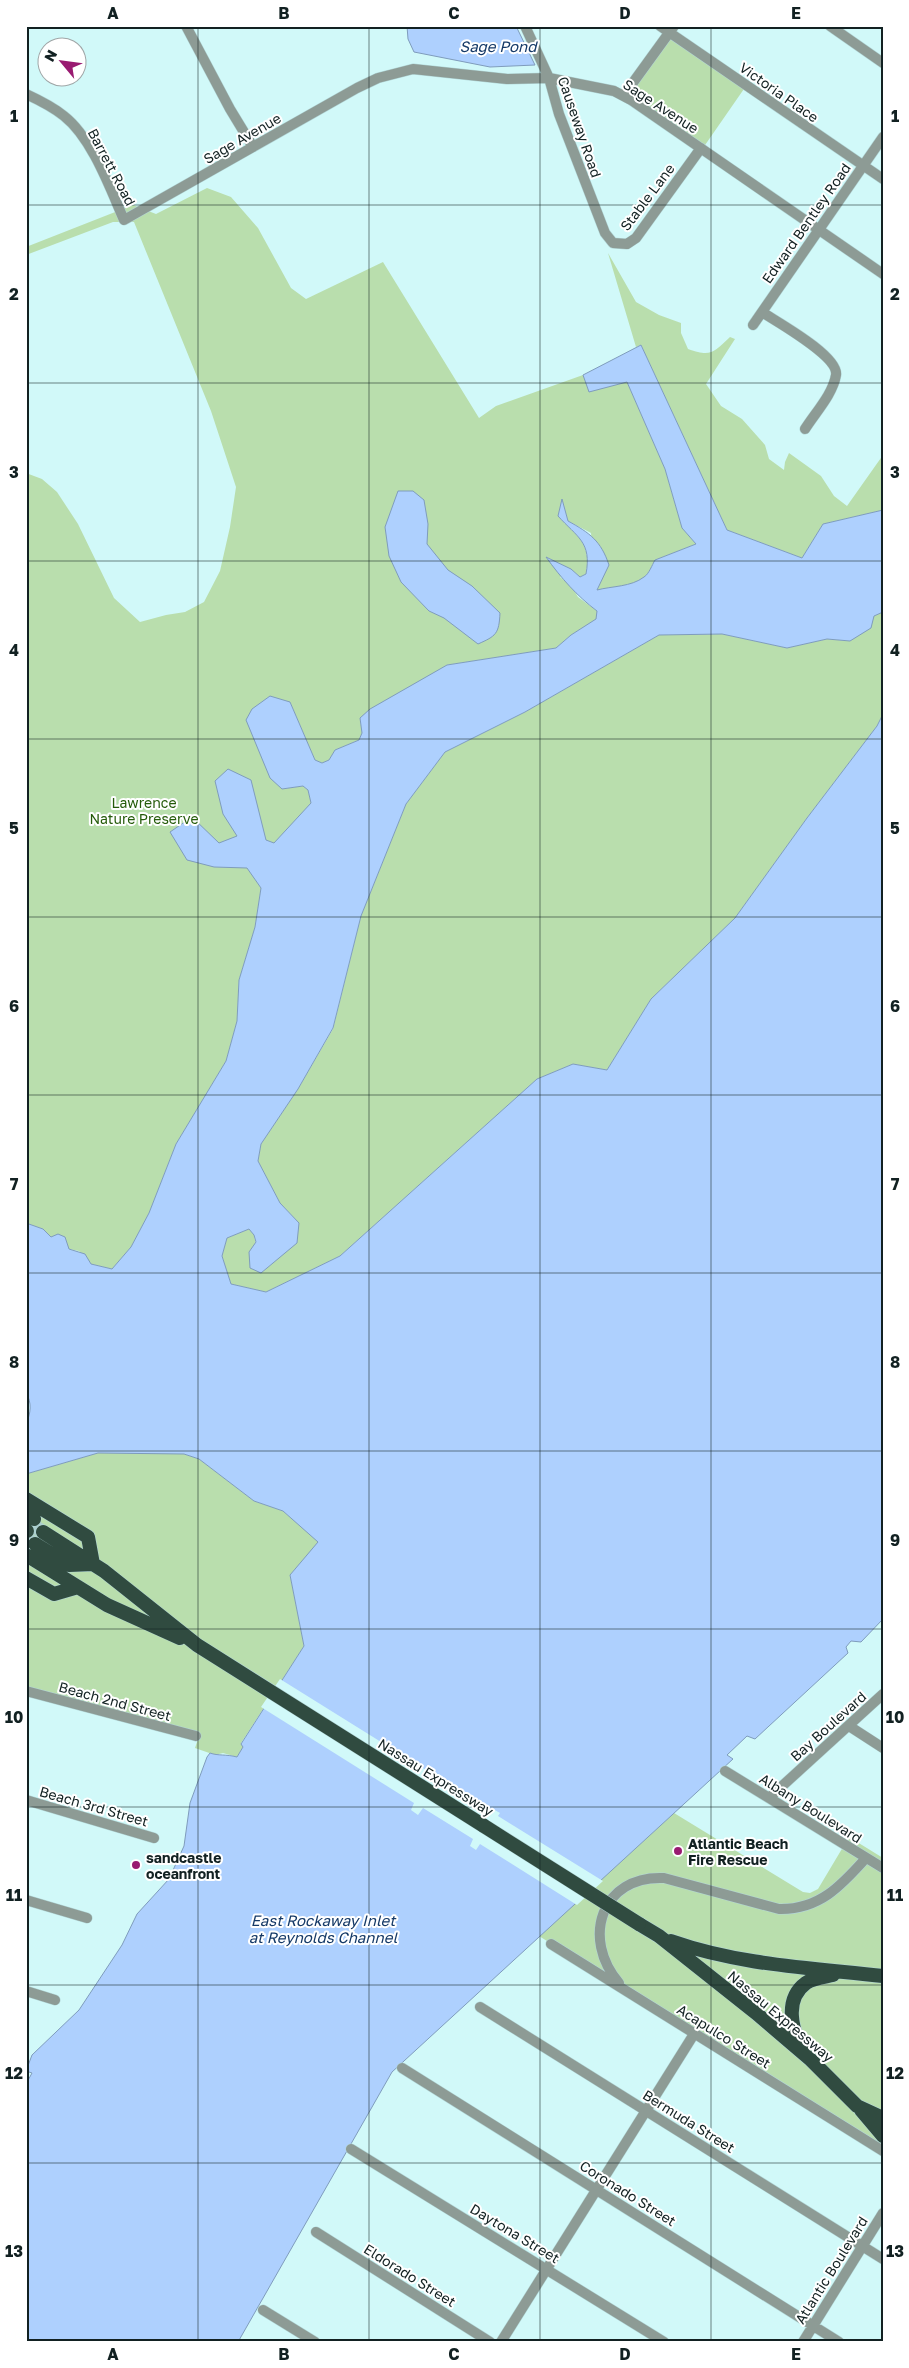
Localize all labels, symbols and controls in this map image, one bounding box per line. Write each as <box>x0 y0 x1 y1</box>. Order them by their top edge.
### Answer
text: A <box>107 3 119 23</box>
text: B <box>278 3 290 23</box>
text: C <box>448 3 460 23</box>
text: D <box>619 3 631 23</box>
text: E <box>791 3 801 23</box>
water label: Sage Pond <box>460 37 538 56</box>
north arrow <box>38 38 88 88</box>
text: N <box>40 47 60 64</box>
street label: Victoria Place <box>736 58 822 126</box>
street label: Causeway Road <box>555 74 605 180</box>
street label: Sage Avenue <box>620 75 702 137</box>
text: 1 <box>10 106 18 126</box>
text: 1 <box>891 106 899 126</box>
street label: Sage Avenue <box>200 109 284 167</box>
street label: Barrett Road <box>85 125 139 209</box>
street label: Stable Lane <box>616 160 678 234</box>
street label: Edward Bentley Road <box>758 160 854 286</box>
text: 2 <box>9 284 19 304</box>
text: 2 <box>890 284 900 304</box>
text: 3 <box>9 462 19 482</box>
text: 3 <box>890 462 900 482</box>
text: 4 <box>9 640 19 660</box>
text: 4 <box>890 640 900 660</box>
park label: Lawrence Nature Preserve <box>89 794 199 827</box>
text: 5 <box>9 818 19 838</box>
text: 5 <box>890 818 900 838</box>
text: 6 <box>9 996 19 1016</box>
text: 6 <box>890 996 900 1016</box>
text: 7 <box>10 1174 19 1194</box>
text: 7 <box>891 1174 900 1194</box>
text: 8 <box>9 1352 19 1372</box>
text: 8 <box>890 1352 900 1372</box>
text: 9 <box>9 1530 19 1550</box>
text: 9 <box>890 1530 900 1550</box>
street label: Beach 2nd Street <box>57 1678 173 1724</box>
street label: Bay Boulevard <box>787 1688 869 1764</box>
text: 10 <box>5 1707 23 1727</box>
text: 10 <box>886 1707 904 1727</box>
street label: Nassau Expressway <box>375 1735 497 1820</box>
street label: Albany Boulevard <box>757 1770 865 1846</box>
street label: Beach 3rd Street <box>38 1782 150 1830</box>
place label: Atlantic Beach Fire Rescue <box>688 1835 788 1868</box>
marker: Atlantic Beach Fire Rescue <box>672 1845 684 1857</box>
place label: sandcastle oceanfront <box>146 1849 221 1882</box>
marker: sandcastle oceanfront <box>130 1859 142 1871</box>
text: 11 <box>6 1885 22 1905</box>
text: 11 <box>887 1885 903 1905</box>
water label: East Rockaway Inlet at Reynolds Channel <box>249 1911 398 1947</box>
street label: Nassau Expressway <box>725 1967 837 2065</box>
street label: Acapulco Street <box>674 2000 774 2072</box>
text: 12 <box>5 2063 23 2083</box>
text: 12 <box>886 2063 904 2083</box>
street label: Bermuda Street <box>640 2086 738 2156</box>
street label: Coronado Street <box>577 2157 679 2229</box>
street label: Daytona Street <box>467 2200 563 2266</box>
street label: Atlantic Boulevard <box>791 2213 871 2327</box>
street label: Eldorado Street <box>361 2240 459 2310</box>
text: 13 <box>5 2241 23 2261</box>
text: 13 <box>886 2241 904 2261</box>
text: A <box>107 2344 119 2364</box>
text: B <box>278 2344 290 2364</box>
text: C <box>448 2344 460 2364</box>
text: D <box>619 2344 631 2364</box>
text: E <box>791 2344 801 2364</box>

